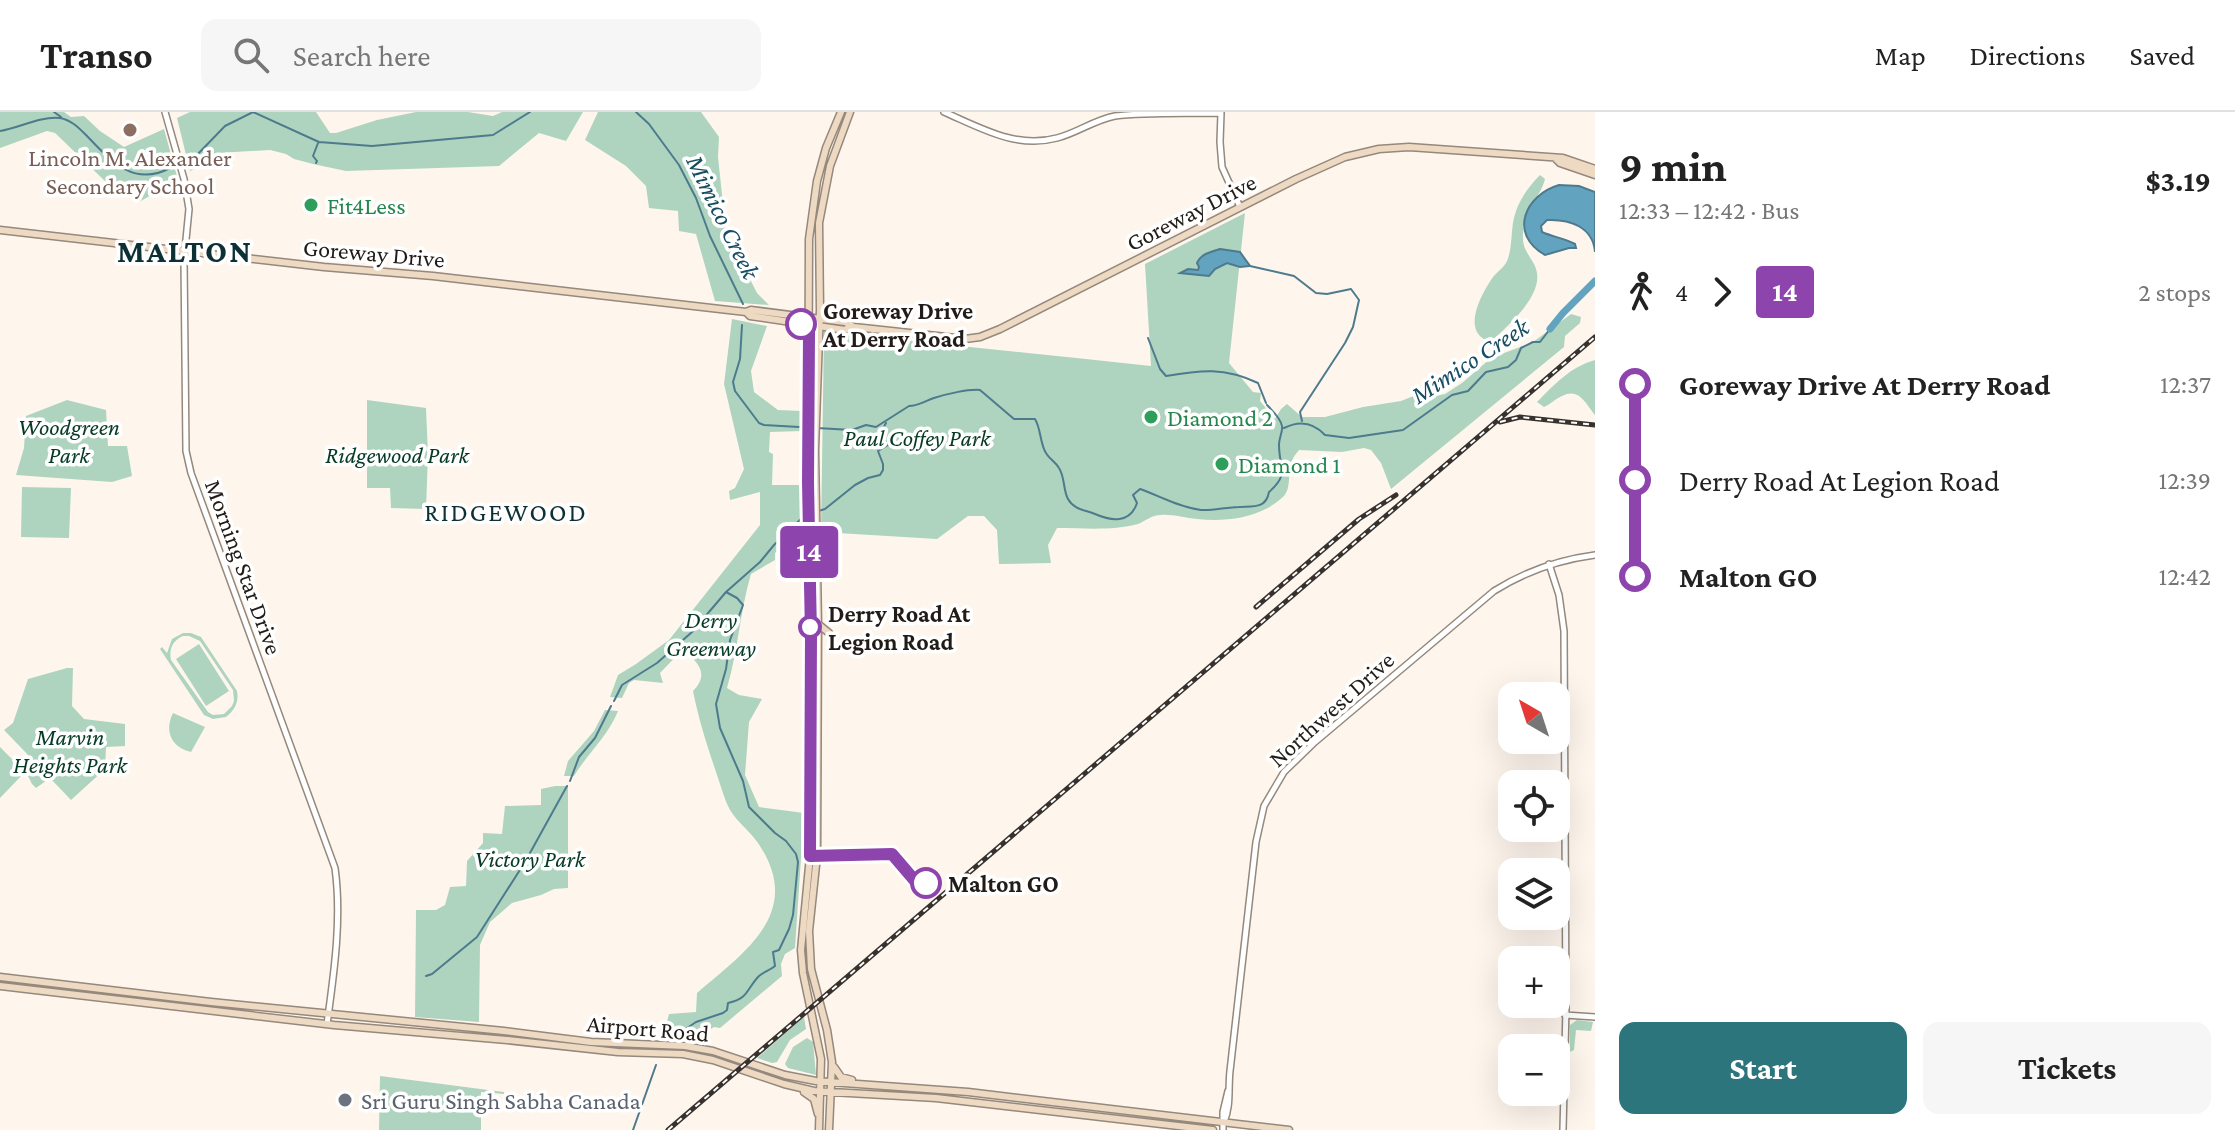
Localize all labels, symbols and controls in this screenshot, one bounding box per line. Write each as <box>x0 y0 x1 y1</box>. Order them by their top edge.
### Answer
search box <box>201 19 761 91</box>
icon: search <box>229 33 273 77</box>
text: Transo <box>40 34 153 76</box>
text: Search here <box>293 39 430 72</box>
text: Map <box>1875 40 1926 71</box>
text: Directions <box>1970 40 2085 71</box>
text: Saved <box>2129 40 2195 71</box>
marker: Lincoln M. Alexander Secondary School <box>121 121 139 139</box>
text: 9 min <box>1619 142 1727 190</box>
place label: Lincoln M. Alexander Secondary School <box>28 144 232 199</box>
water label: Mimico Creek <box>680 149 766 285</box>
text: $3.19 <box>2146 164 2211 197</box>
street label: Goreway Drive <box>1122 168 1260 256</box>
place label: Fit4Less <box>327 192 406 219</box>
marker: Fit4Less <box>302 196 320 214</box>
text: 12:33 – 12:42 · Bus <box>1619 196 1800 225</box>
district label: MALTON <box>117 233 253 269</box>
street label: Goreway Drive <box>302 233 446 273</box>
icon: walk <box>1619 270 1663 314</box>
icon: forward <box>1700 270 1744 314</box>
text: 14 <box>1772 276 1798 307</box>
text: 4 <box>1675 278 1688 307</box>
text: 2 stops <box>2138 278 2211 307</box>
place label: Goreway Drive At Derry Road <box>822 297 973 352</box>
marker: Goreway Drive At Derry Road <box>786 309 816 339</box>
water label: Mimico Creek <box>1405 311 1536 410</box>
text: Goreway Drive At Derry Road <box>1679 368 2050 401</box>
text: 12:37 <box>2160 370 2211 399</box>
place label: Diamond 2 <box>1167 404 1273 431</box>
marker: Diamond 2 <box>1142 408 1160 426</box>
park label: Woodgreen Park <box>18 413 120 468</box>
park label: Paul Coffey Park <box>844 424 992 451</box>
park label: Ridgewood Park <box>325 441 470 468</box>
place label: Diamond 1 <box>1238 451 1341 478</box>
marker: Diamond 1 <box>1213 455 1231 473</box>
text: Derry Road At Legion Road <box>1679 464 2000 497</box>
text: 12:39 <box>2159 466 2211 495</box>
street label: Morning Star Drive <box>200 476 288 658</box>
district label: RIDGEWOOD <box>424 498 588 527</box>
line badge: 14 <box>773 526 845 578</box>
text: 14 <box>796 536 822 567</box>
text: Malton GO <box>1679 560 1818 593</box>
text: 12:42 <box>2159 562 2211 591</box>
place label: Derry Road At Legion Road <box>828 600 971 655</box>
park label: Derry Greenway <box>666 606 756 661</box>
marker: Derry Road At Legion Road <box>799 616 821 638</box>
street label: Northwest Drive <box>1263 646 1399 772</box>
north arrow <box>1498 682 1570 754</box>
map controls <box>1498 682 1570 1106</box>
park label: Marvin Heights Park <box>13 723 129 778</box>
button: locate <box>1498 770 1570 842</box>
park label: Victory Park <box>475 845 587 872</box>
button: layers <box>1498 858 1570 930</box>
marker: Malton GO <box>911 868 941 898</box>
place label: Malton GO <box>948 870 1059 897</box>
button: + <box>1498 946 1570 1018</box>
street label: Airport Road <box>586 1009 711 1047</box>
button: Start <box>1619 1022 1907 1114</box>
button: Tickets <box>1923 1022 2211 1114</box>
button: − <box>1498 1034 1570 1106</box>
place label: Sri Guru Singh Sabha Canada <box>361 1087 641 1114</box>
marker: Sri Guru Singh Sabha Canada <box>336 1091 354 1109</box>

